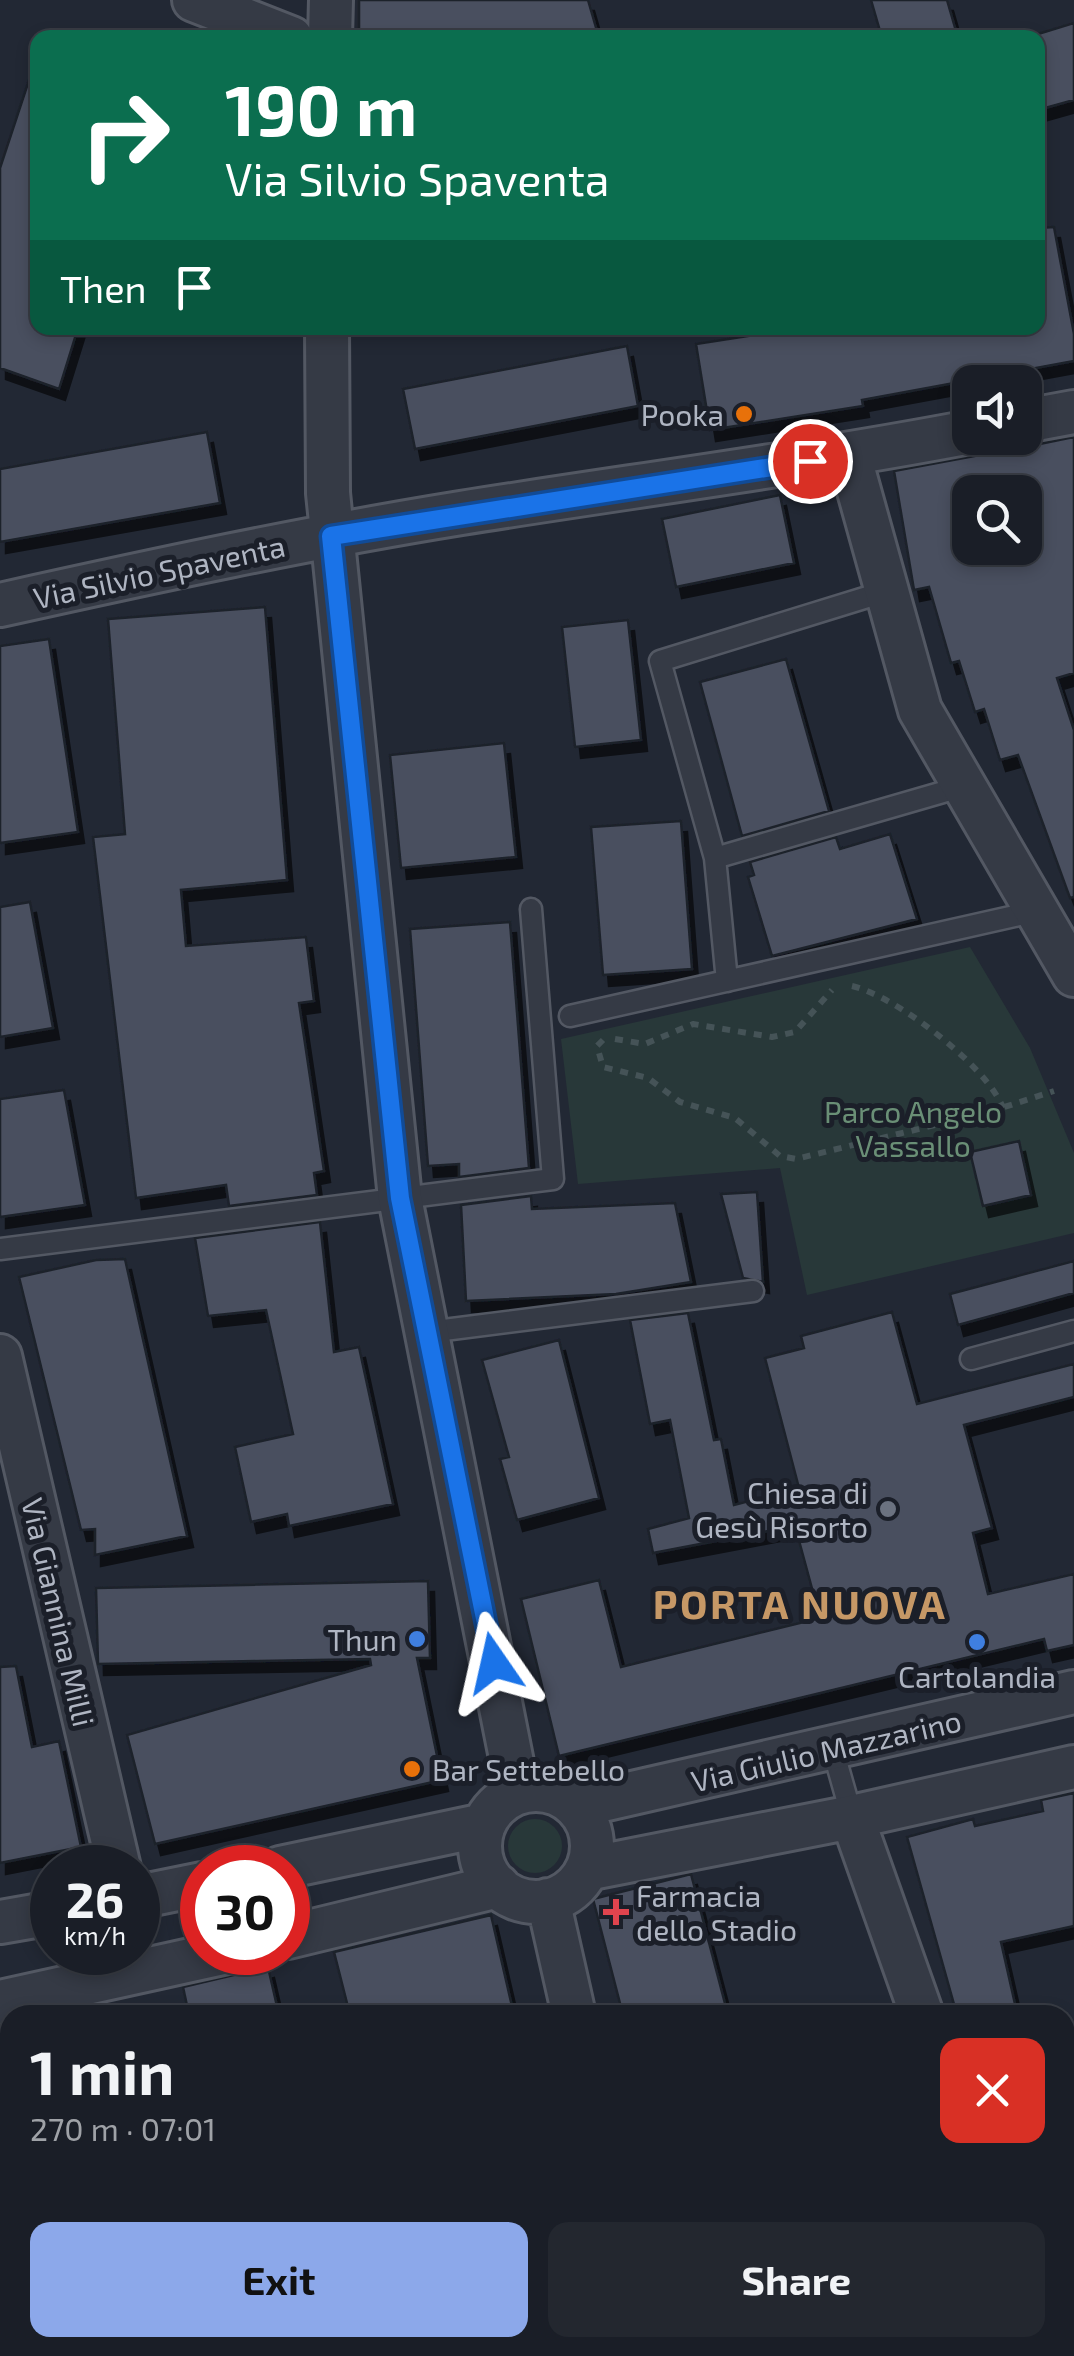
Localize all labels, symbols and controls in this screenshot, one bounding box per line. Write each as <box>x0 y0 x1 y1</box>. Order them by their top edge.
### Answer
text: 190 m <box>225 66 418 150</box>
icon: right <box>60 70 190 200</box>
text: Via Silvio Spaventa <box>225 151 609 205</box>
icon: arrive <box>167 260 222 315</box>
text: Then <box>60 265 147 311</box>
map controls <box>952 365 1042 565</box>
button: sound <box>952 365 1042 455</box>
place label: Pooka <box>641 396 724 432</box>
marker: Pooka <box>733 403 755 425</box>
pin <box>768 419 853 504</box>
icon: arrive <box>783 434 838 489</box>
button: search <box>952 475 1042 565</box>
street label: Via Silvio Spaventa <box>30 527 288 615</box>
park label: Parco Angelo Vassallo <box>824 1093 1002 1163</box>
place label: Chiesa di Gesù Risorto <box>695 1474 868 1544</box>
street label: Via Giannina Milli <box>15 1494 103 1730</box>
marker: Chiesa di Gesù Risorto <box>877 1498 899 1520</box>
district label: PORTA NUOVA <box>653 1579 947 1627</box>
position arrow <box>442 1611 546 1715</box>
place label: Thun <box>328 1621 397 1657</box>
marker: Thun <box>406 1628 428 1650</box>
marker: Cartolandia <box>966 1631 988 1653</box>
place label: Cartolandia <box>898 1658 1056 1694</box>
street label: Via Giulio Mazzarino <box>687 1701 965 1799</box>
place label: Bar Settebello <box>432 1751 625 1787</box>
marker: Bar Settebello <box>401 1758 423 1780</box>
speed limit sign: 30 <box>180 1845 310 1975</box>
text: 26 <box>66 1868 124 1928</box>
place label: Farmacia dello Stadio <box>636 1877 797 1947</box>
marker: Farmacia dello Stadio <box>605 1901 627 1923</box>
text: km/h <box>64 1920 126 1950</box>
text: 1 min <box>30 2035 174 2107</box>
button: close <box>940 2038 1045 2143</box>
text: 270 m · 07:01 <box>30 2109 216 2147</box>
button: Exit <box>30 2222 528 2337</box>
button: Share <box>548 2222 1045 2337</box>

